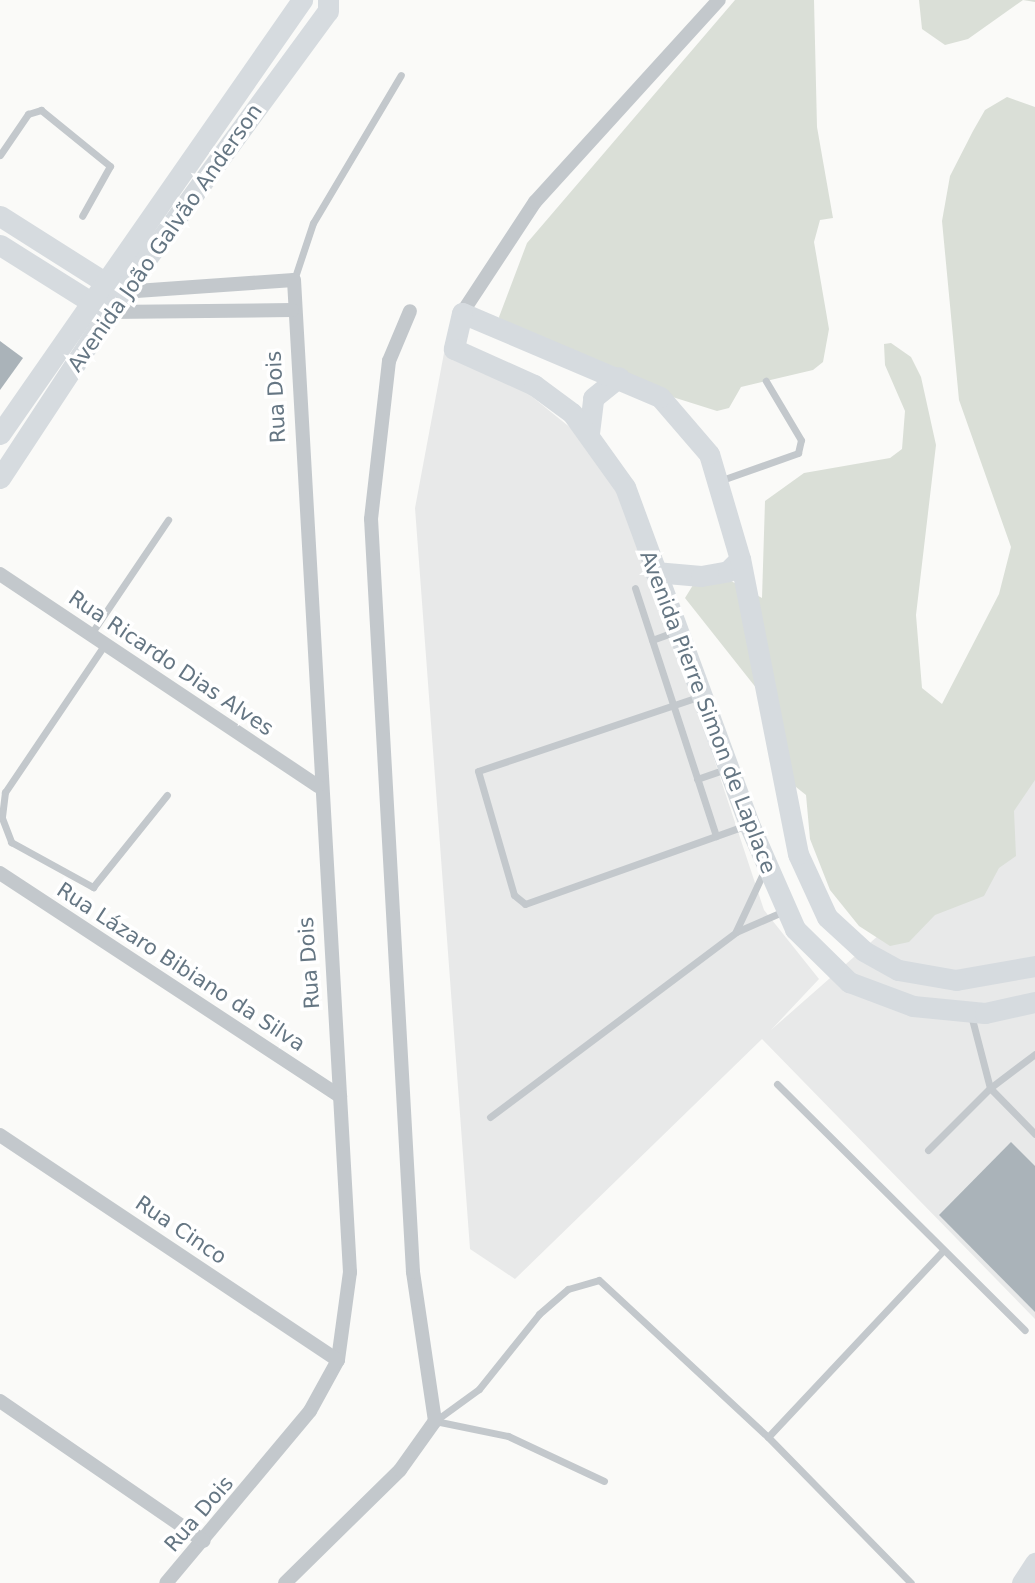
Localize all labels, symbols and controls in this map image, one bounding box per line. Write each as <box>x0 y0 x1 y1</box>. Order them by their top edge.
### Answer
street label: Avenida João Galvão Anderson <box>63 99 267 377</box>
street label: Rua Dois <box>261 350 291 444</box>
street label: Avenida Pierre Simon de Laplace <box>635 547 781 877</box>
street label: Rua Ricardo Dias Alves <box>64 585 278 741</box>
street label: Rua Lázaro Bibiano da Silva <box>52 877 310 1057</box>
street label: Rua Dois <box>293 916 325 1010</box>
street label: Rua Cinco <box>131 1190 231 1270</box>
street label: Rua Dois <box>159 1471 239 1557</box>

